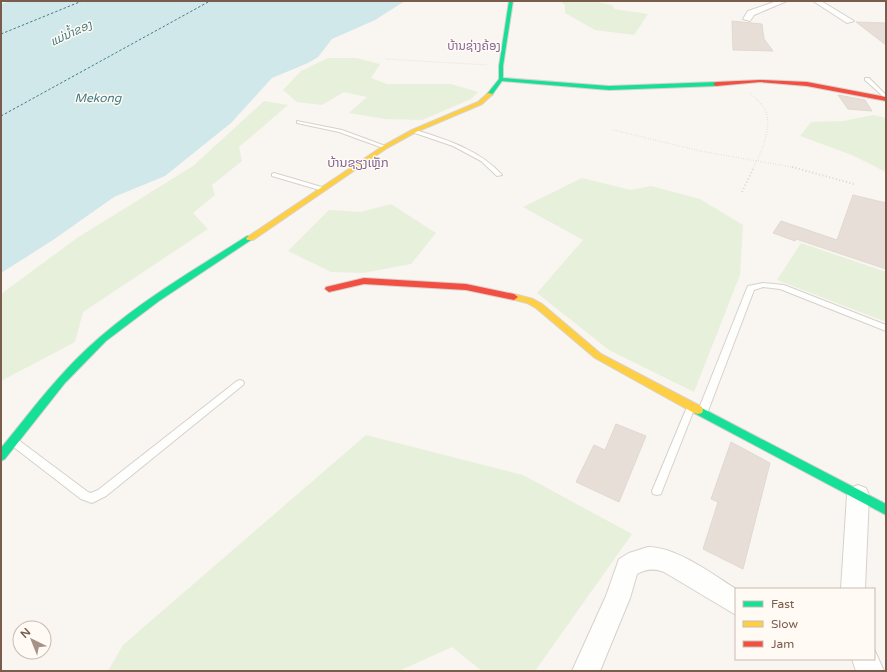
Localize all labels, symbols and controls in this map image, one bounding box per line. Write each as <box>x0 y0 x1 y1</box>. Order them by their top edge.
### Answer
water label: ແມ່ນ້ຳຂອງ <box>47 15 94 49</box>
district label: ບ້ານຊ່າງຄ້ອງ <box>447 39 501 53</box>
water label: Mekong <box>75 91 123 105</box>
district label: ບ້ານຊຽງເຫຼັກ <box>327 155 389 171</box>
legend <box>735 588 875 660</box>
text: Fast <box>771 597 795 611</box>
text: Slow <box>771 617 798 631</box>
north arrow <box>12 620 52 660</box>
text: N <box>18 625 33 641</box>
text: Jam <box>771 637 794 651</box>

